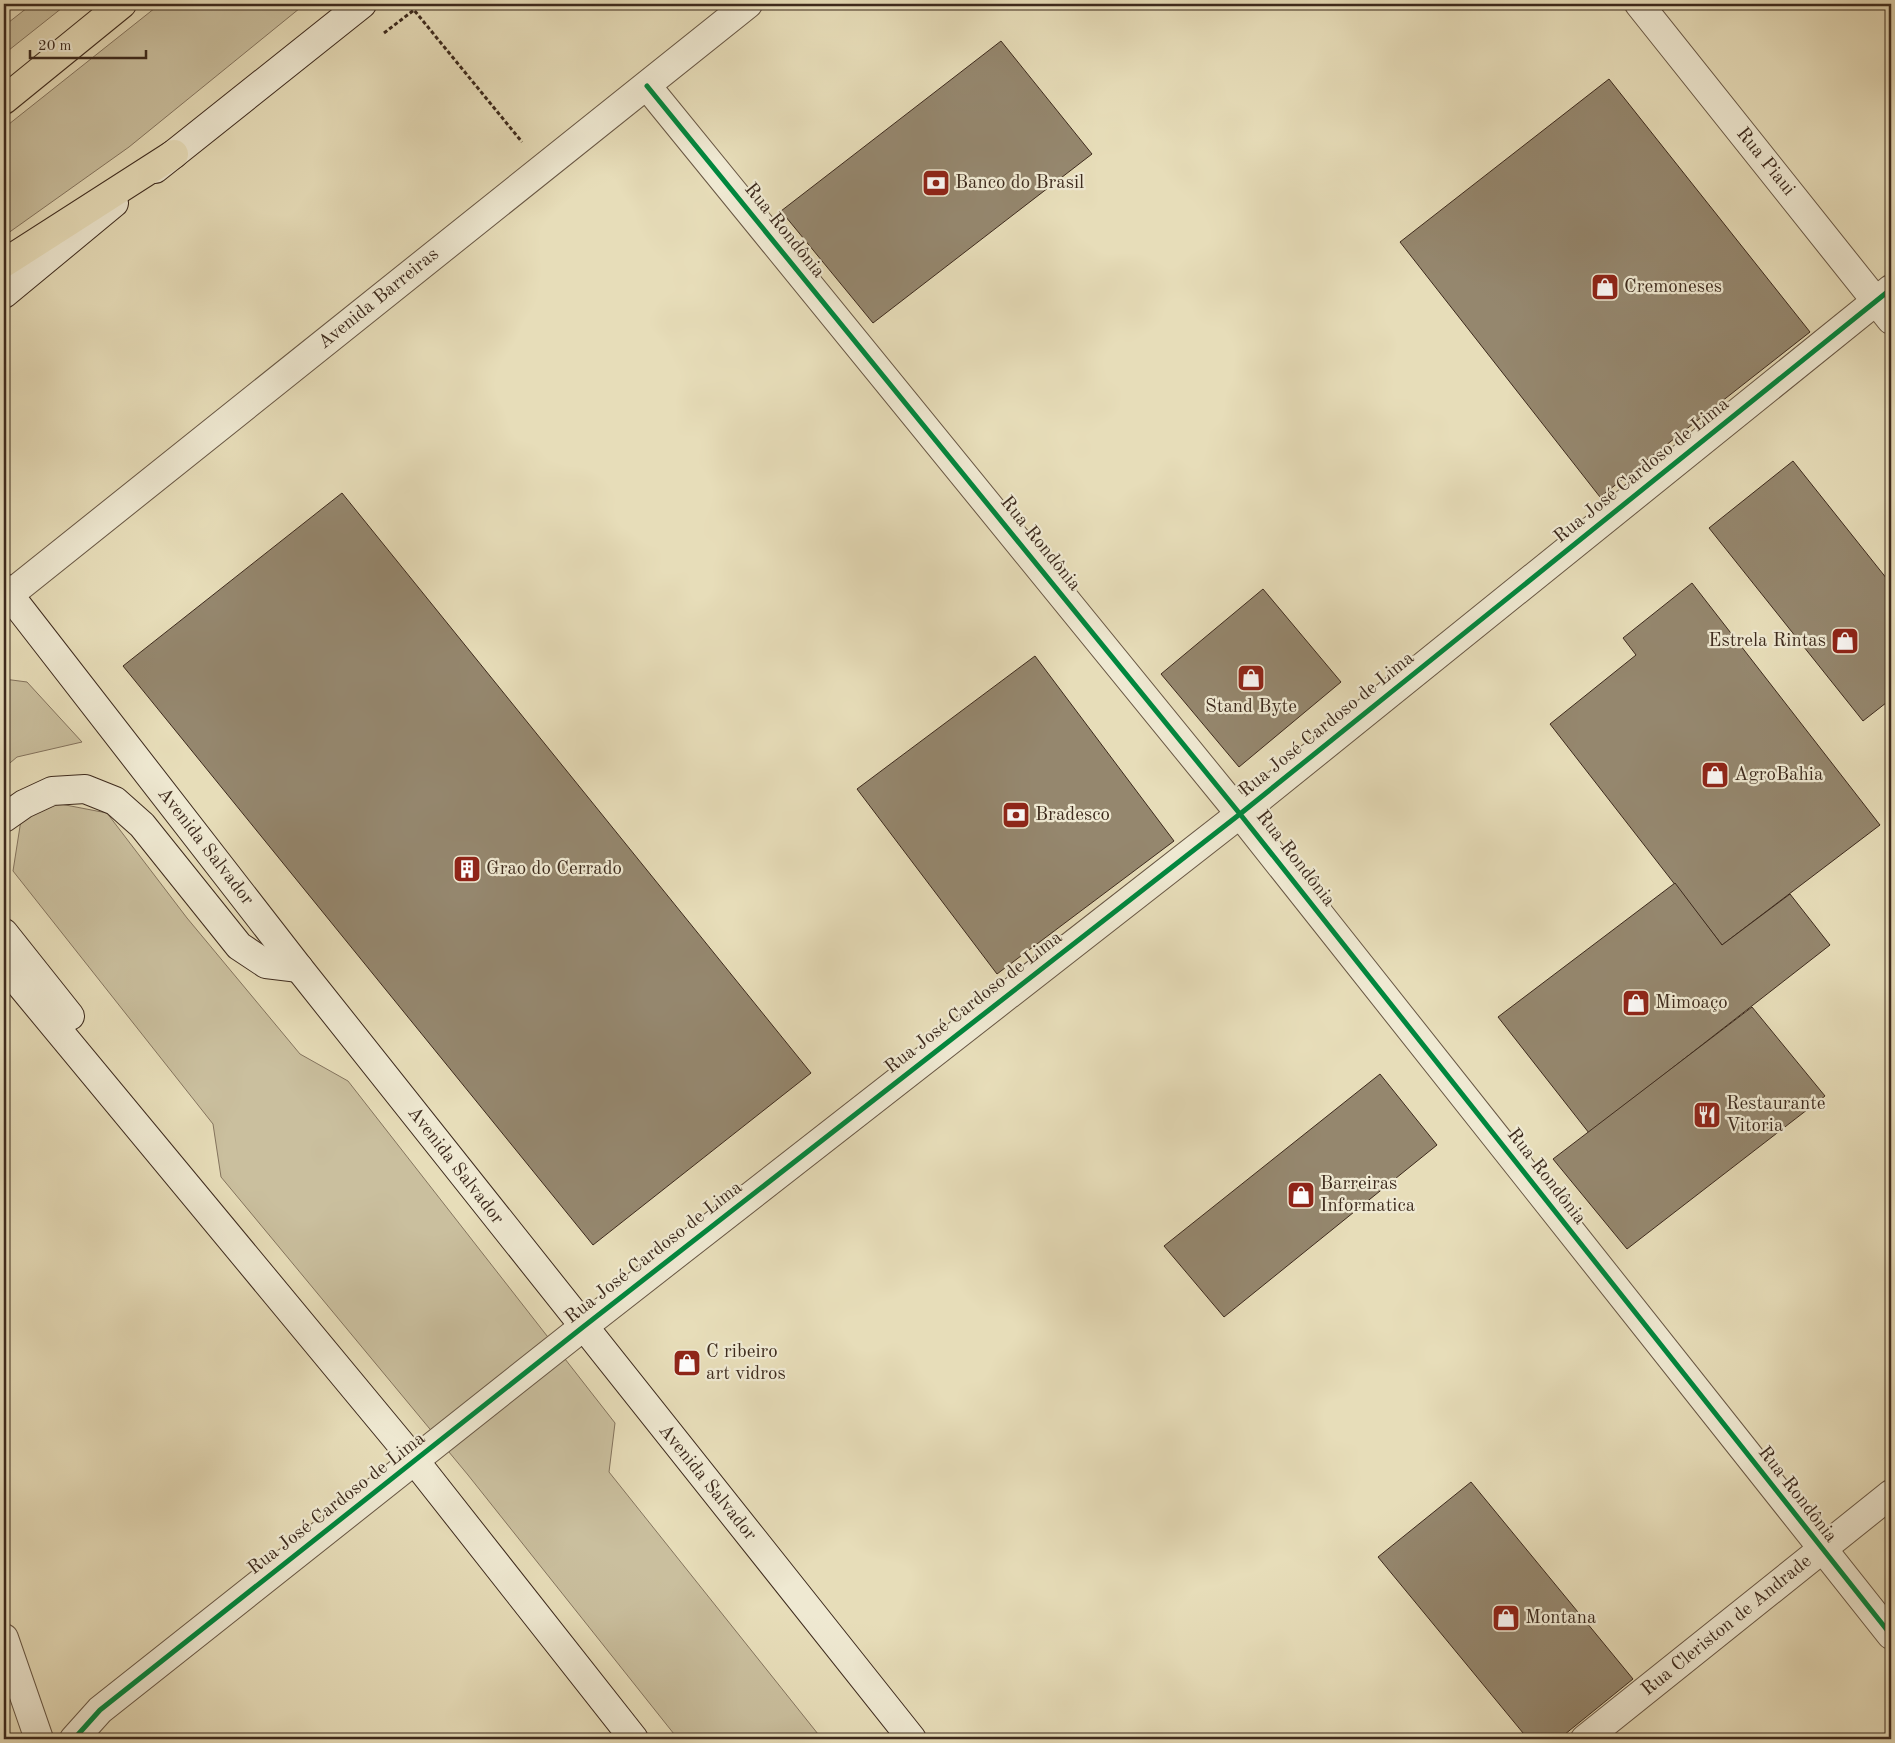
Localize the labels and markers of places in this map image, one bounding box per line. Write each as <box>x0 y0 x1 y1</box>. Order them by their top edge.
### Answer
bank icon: Banco do Brasil <box>921 168 951 198</box>
place label: Banco do Brasil <box>955 174 1084 193</box>
shop icon: Cremoneses <box>1590 272 1620 302</box>
place label: Cremoneses <box>1624 278 1722 297</box>
shop icon: Estrela Rintas <box>1830 626 1860 656</box>
place label: Estrela Rintas <box>1708 632 1826 651</box>
shop icon: Stand Byte <box>1236 663 1266 693</box>
place label: Stand Byte <box>1205 698 1297 717</box>
shop icon: AgroBahia <box>1700 760 1730 790</box>
place label: AgroBahia <box>1734 766 1824 785</box>
bank icon: Bradesco <box>1001 800 1031 830</box>
place label: Bradesco <box>1035 806 1110 825</box>
building icon: Grao do Cerrado <box>452 854 482 884</box>
place label: Grao do Cerrado <box>486 860 622 879</box>
shop icon: Mimoaço <box>1621 988 1651 1018</box>
place label: Mimoaço <box>1655 994 1728 1013</box>
place label: Restaurante Vitoria <box>1726 1095 1826 1136</box>
restaurant icon: Restaurante Vitoria <box>1692 1100 1722 1130</box>
place label: Barreiras Informatica <box>1320 1175 1416 1216</box>
shop icon: Barreiras Informatica <box>1286 1180 1316 1210</box>
place label: C ribeiro art vidros <box>706 1343 786 1384</box>
shop icon: C ribeiro art vidros <box>672 1348 702 1378</box>
shop icon: Montana <box>1491 1603 1521 1633</box>
place label: Montana <box>1525 1609 1597 1628</box>

